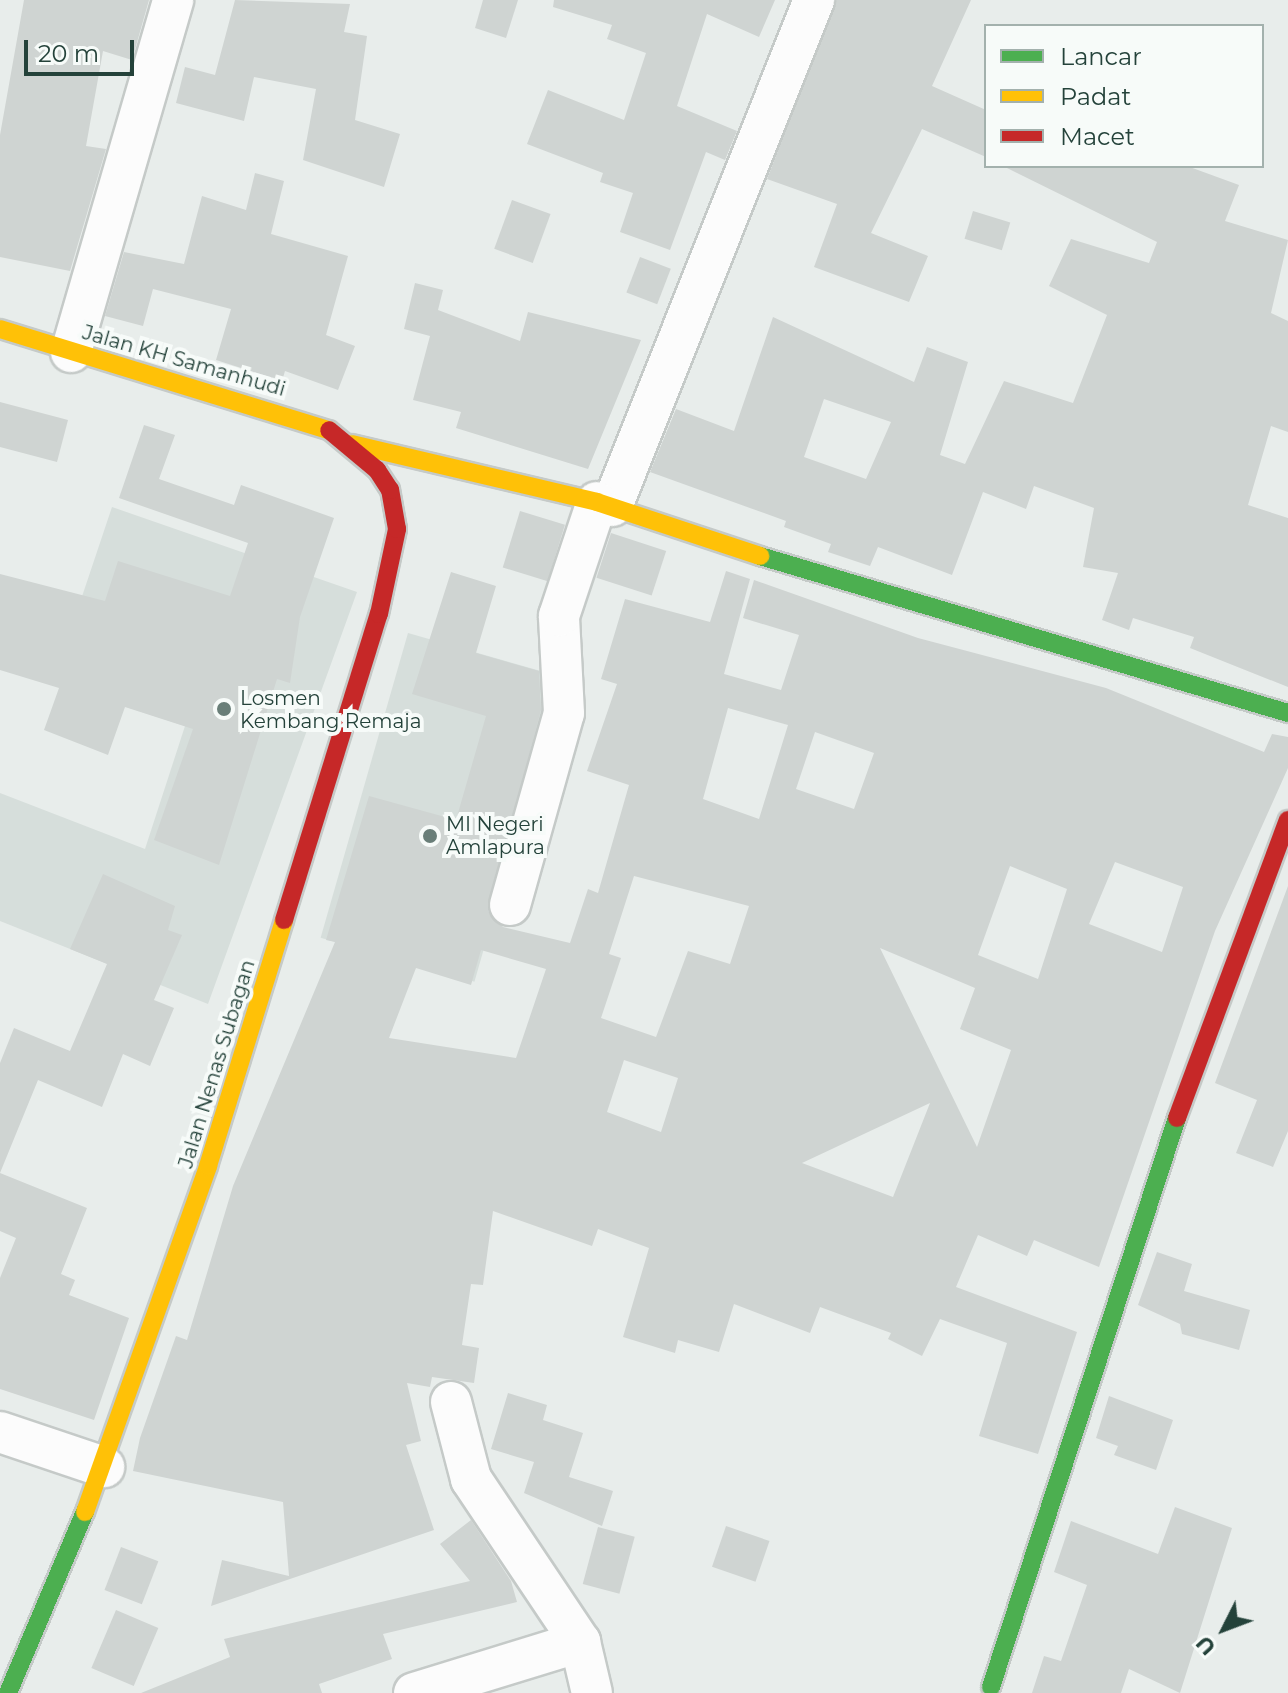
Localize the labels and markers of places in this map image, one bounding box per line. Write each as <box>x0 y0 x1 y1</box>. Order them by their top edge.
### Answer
place label: Losmen Kembang Remaja <box>240 686 422 733</box>
marker: Losmen Kembang Remaja <box>215 700 233 718</box>
place label: MI Negeri Amlapura <box>446 812 545 859</box>
marker: MI Negeri Amlapura <box>421 827 439 845</box>

